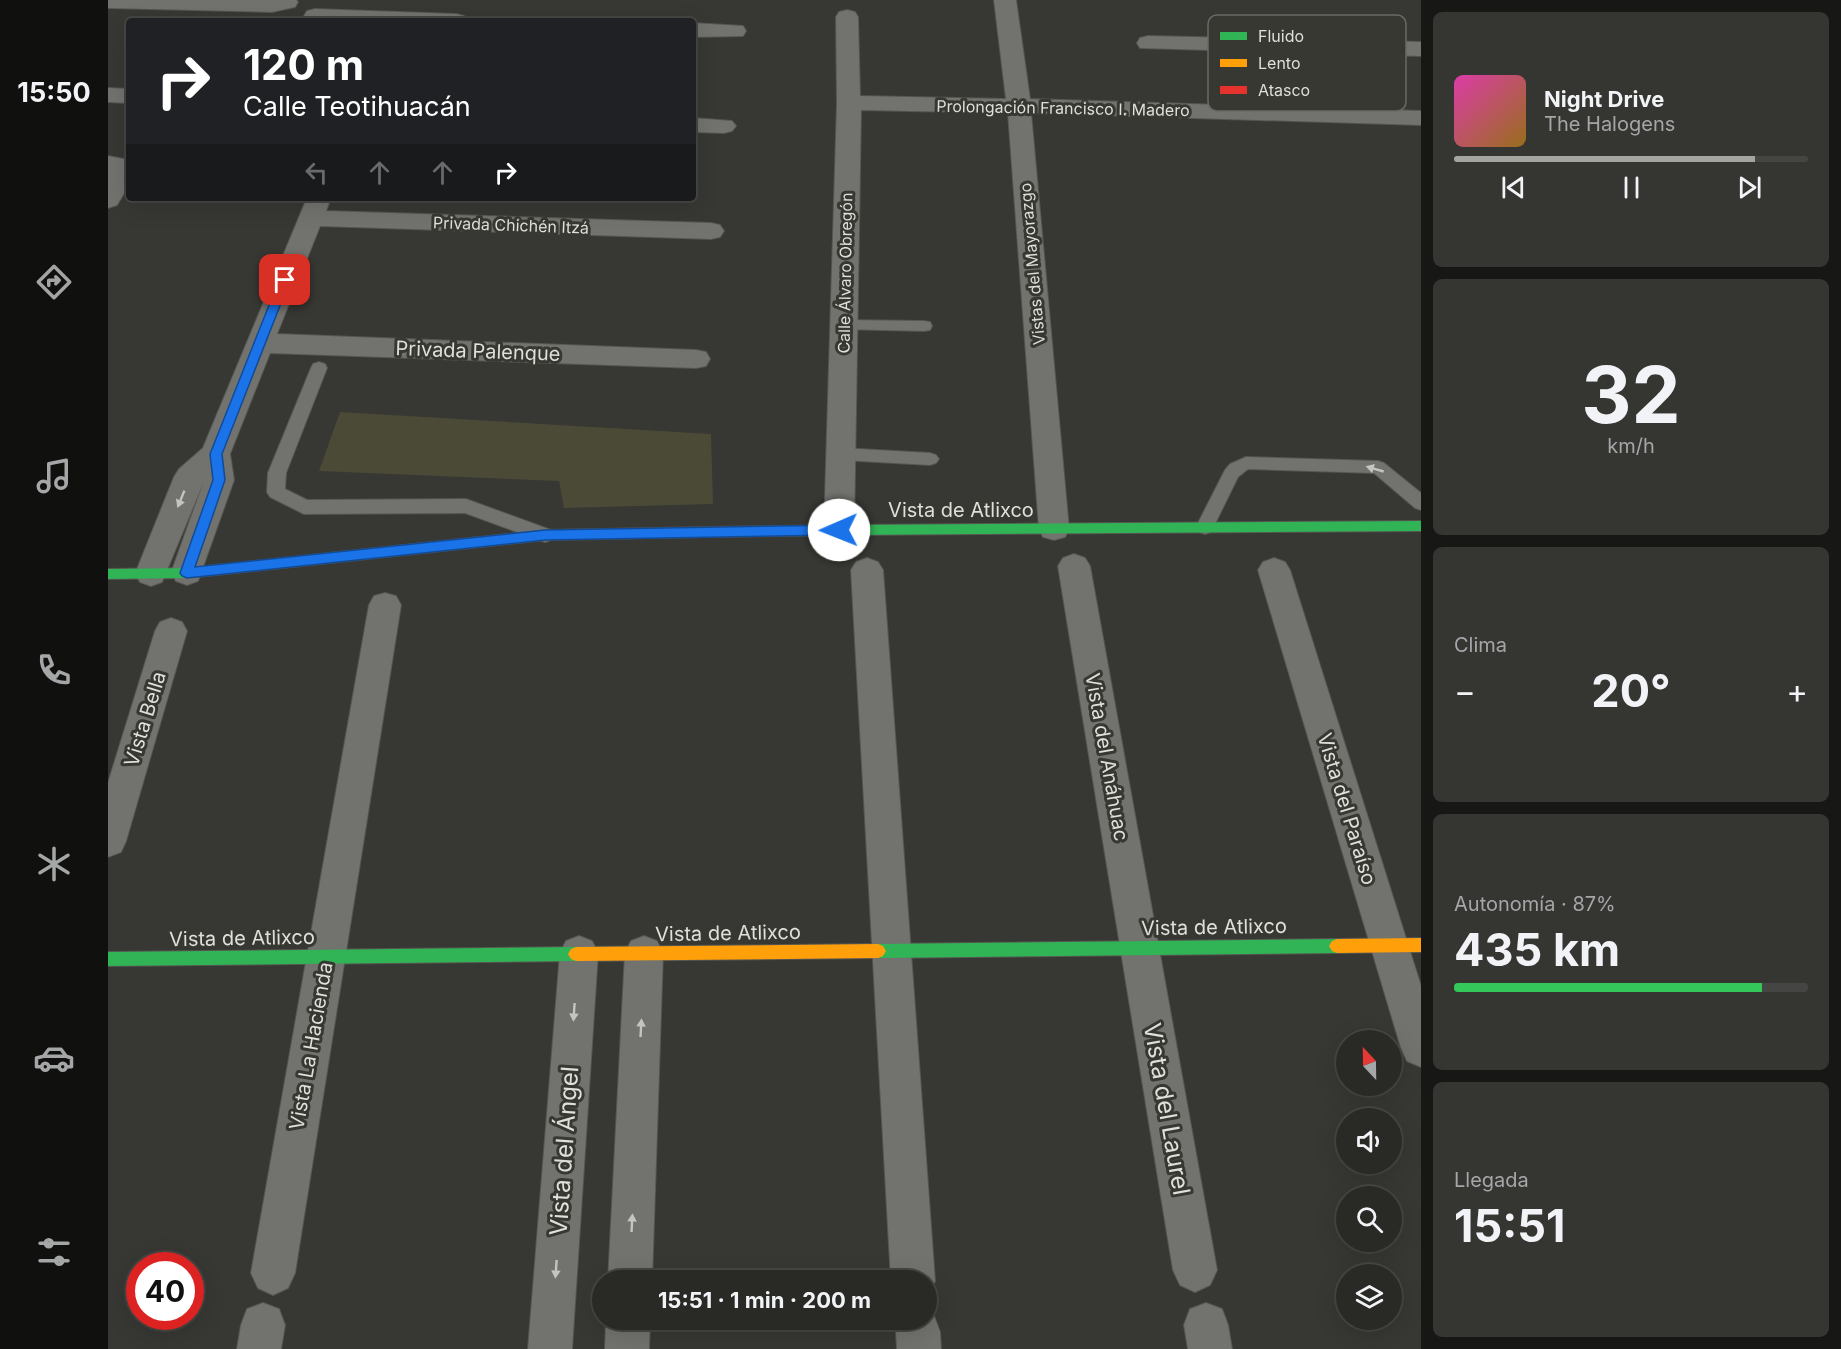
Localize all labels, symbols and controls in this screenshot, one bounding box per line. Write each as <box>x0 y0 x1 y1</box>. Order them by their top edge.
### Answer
legend <box>1208 15 1406 111</box>
text: Fluido <box>1258 26 1304 46</box>
text: 120 m <box>243 39 364 90</box>
icon: right <box>144 42 222 120</box>
text: Lento <box>1258 53 1301 73</box>
text: 15:50 <box>17 76 91 109</box>
text: Atasco <box>1258 80 1310 100</box>
text: Night Drive <box>1544 86 1664 112</box>
text: Calle Teotihuacán <box>243 90 471 123</box>
street label: Prolongación Francisco I. Madero <box>936 96 1190 120</box>
text: The Halogens <box>1544 112 1675 136</box>
icon: left <box>300 156 333 189</box>
icon: ahead <box>363 156 396 189</box>
icon: ahead <box>426 156 459 189</box>
icon: right <box>489 156 522 189</box>
icon: previous <box>1497 171 1530 204</box>
icon: pause <box>1615 171 1648 204</box>
icon: next <box>1733 171 1766 204</box>
street label: Vistas del Mayorazgo <box>1015 182 1049 346</box>
street label: Calle Álvaro Obregón <box>834 192 856 354</box>
street label: Privada Chichén Itzá <box>433 212 589 238</box>
pin <box>259 254 310 305</box>
icon: directions <box>33 261 75 303</box>
icon: arrive <box>268 263 301 296</box>
street label: Privada Palenque <box>395 336 561 366</box>
text: 32 <box>1581 347 1681 442</box>
text: km/h <box>1607 434 1655 458</box>
icon: music <box>33 455 75 497</box>
one-way arrow <box>1366 463 1384 473</box>
one-way arrow <box>175 490 185 508</box>
position arrow <box>807 498 871 562</box>
street label: Vista de Atlixco <box>888 498 1034 522</box>
text: Clima <box>1454 633 1507 657</box>
icon: phone <box>33 649 75 691</box>
text: 20° <box>1591 663 1671 718</box>
street label: Vista Bella <box>119 668 171 770</box>
street label: Vista del Anáhuac <box>1080 671 1134 843</box>
text: − <box>1454 671 1476 711</box>
text: + <box>1786 671 1808 711</box>
street label: Vista del Paraíso <box>1313 730 1381 888</box>
icon: climate <box>33 843 75 885</box>
text: Autonomía · 87% <box>1454 892 1616 916</box>
street label: Vista de Atlixco <box>1141 914 1287 940</box>
street label: Vista de Atlixco <box>655 920 801 946</box>
text: 435 km <box>1454 922 1620 977</box>
street label: Vista de Atlixco <box>169 925 315 951</box>
street label: Vista La Hacienda <box>284 960 338 1132</box>
one-way arrow <box>570 1002 579 1021</box>
one-way arrow <box>636 1018 645 1037</box>
street label: Vista del Laurel <box>1138 1021 1196 1197</box>
north arrow <box>1336 1030 1402 1096</box>
map controls <box>1336 1030 1402 1330</box>
icon: car <box>33 1037 75 1079</box>
street label: Vista del Ángel <box>543 1065 584 1237</box>
button: sound <box>1336 1108 1402 1174</box>
text: Llegada <box>1454 1168 1529 1192</box>
button: search <box>1336 1186 1402 1252</box>
text: 15:51 <box>1454 1198 1565 1253</box>
one-way arrow <box>628 1213 637 1232</box>
icon: filters <box>33 1231 75 1273</box>
speed limit sign: 40 <box>126 1252 204 1330</box>
one-way arrow <box>551 1260 561 1279</box>
button: layers <box>1336 1264 1402 1330</box>
text: 15:51 · 1 min · 200 m <box>658 1287 871 1313</box>

